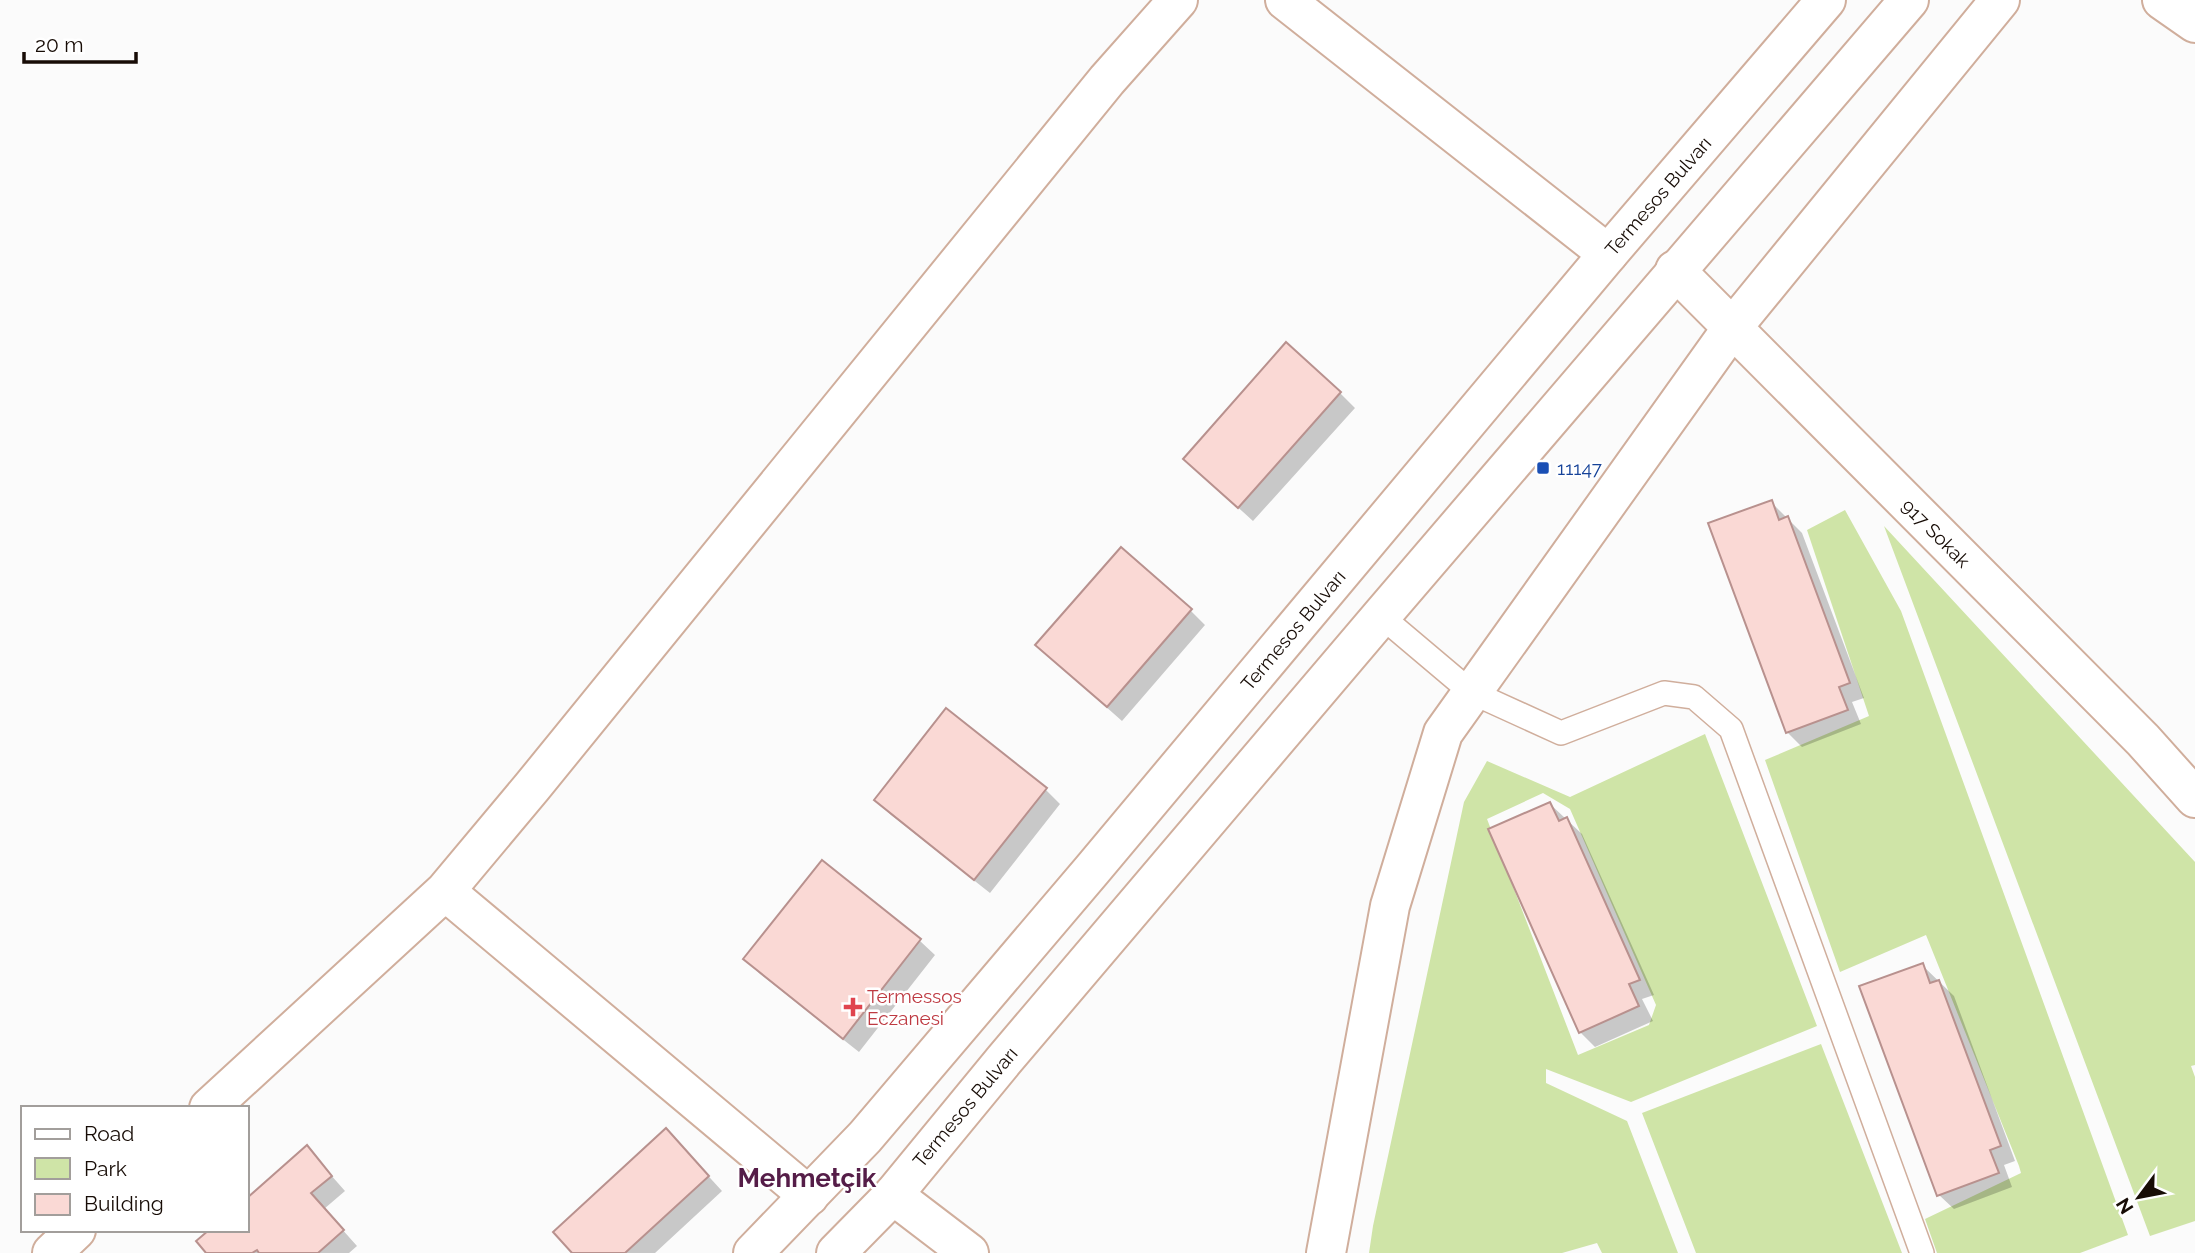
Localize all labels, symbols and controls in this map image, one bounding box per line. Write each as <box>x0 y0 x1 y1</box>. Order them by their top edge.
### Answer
scale bar <box>24 21 136 65</box>
text: 20 m <box>35 32 83 57</box>
street label: Termesos Bulvarı <box>1600 132 1716 260</box>
place label: 11147 <box>1557 457 1602 479</box>
marker: 11147 <box>1535 460 1551 476</box>
street label: 917 Sokak <box>1897 494 1975 572</box>
street label: Termesos Bulvarı <box>1236 565 1350 695</box>
place label: Termessos Eczanesi <box>867 985 962 1029</box>
marker: Termessos Eczanesi <box>845 999 861 1015</box>
street label: Termesos Bulvarı <box>908 1042 1022 1172</box>
legend <box>21 1106 248 1232</box>
text: Road <box>84 1121 134 1146</box>
text: Park <box>84 1156 127 1181</box>
north arrow <box>2104 1162 2174 1232</box>
district label: Mehmetçik <box>738 1163 877 1193</box>
text: Building <box>84 1191 164 1216</box>
text: N <box>2111 1194 2138 1218</box>

